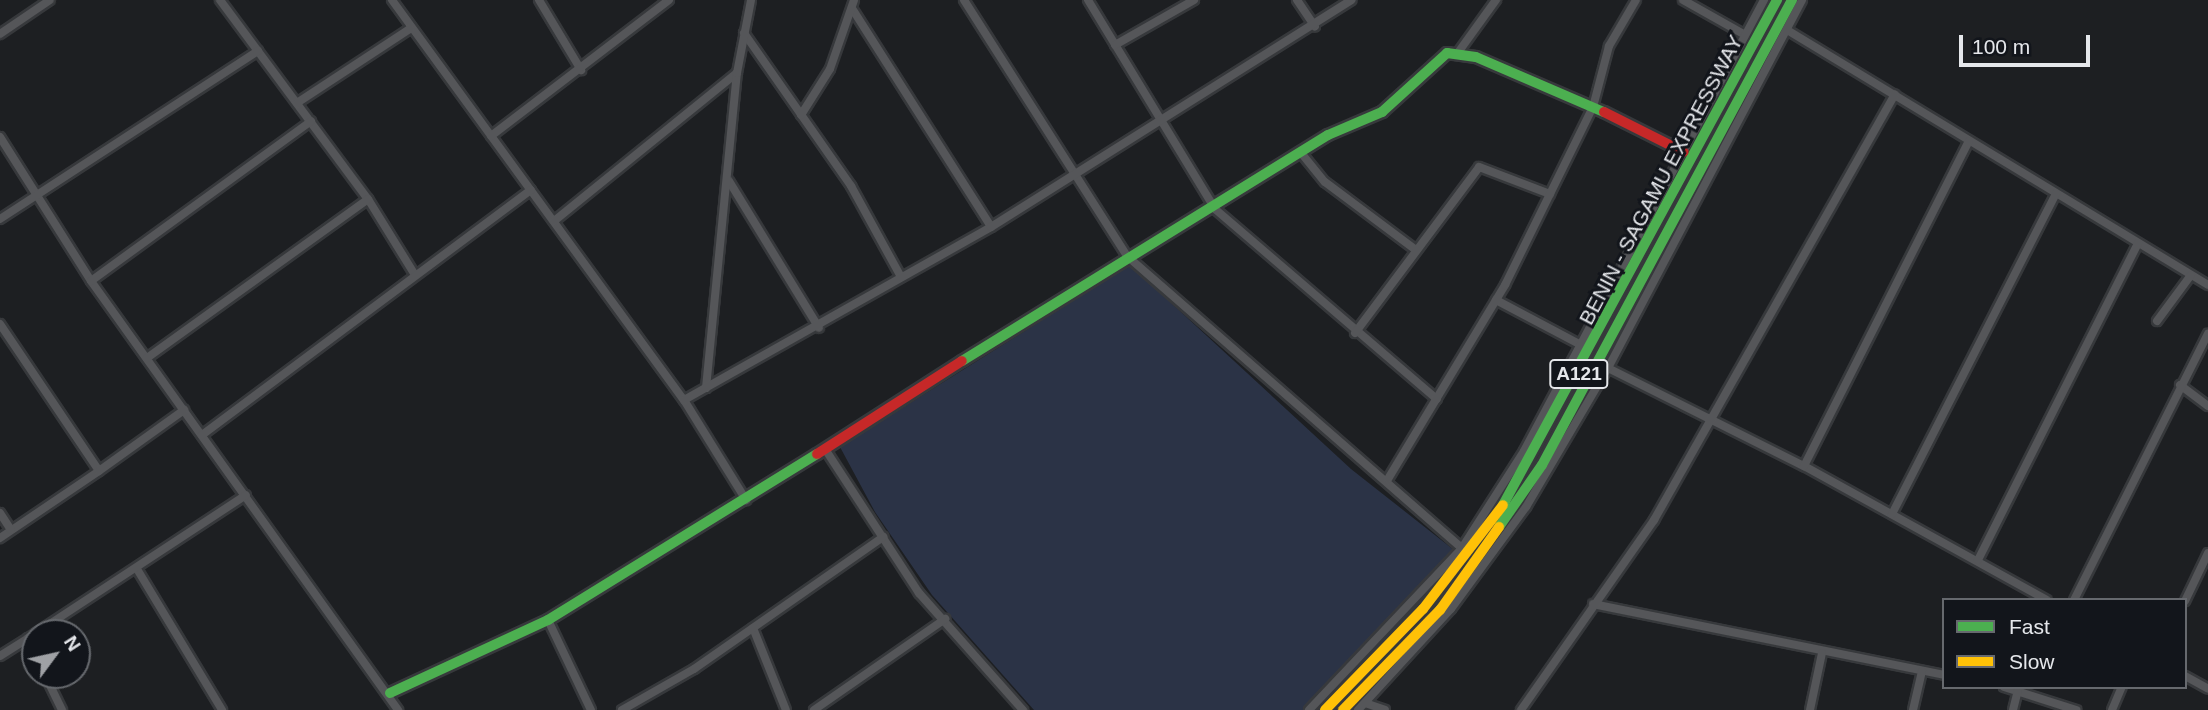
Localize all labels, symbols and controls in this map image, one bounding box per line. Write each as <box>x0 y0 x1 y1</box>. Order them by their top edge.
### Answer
scale bar <box>1963 21 2094 65</box>
street label: BENIN - SAGAMU EXPRESSWAY <box>1574 31 1748 329</box>
text: 100 m <box>1972 35 2030 58</box>
road number: A121 <box>1549 358 1609 390</box>
legend <box>1942 598 2187 689</box>
text: Fast <box>2009 615 2050 638</box>
north arrow <box>21 619 91 689</box>
text: N <box>60 632 85 655</box>
text: Slow <box>2009 650 2055 673</box>

